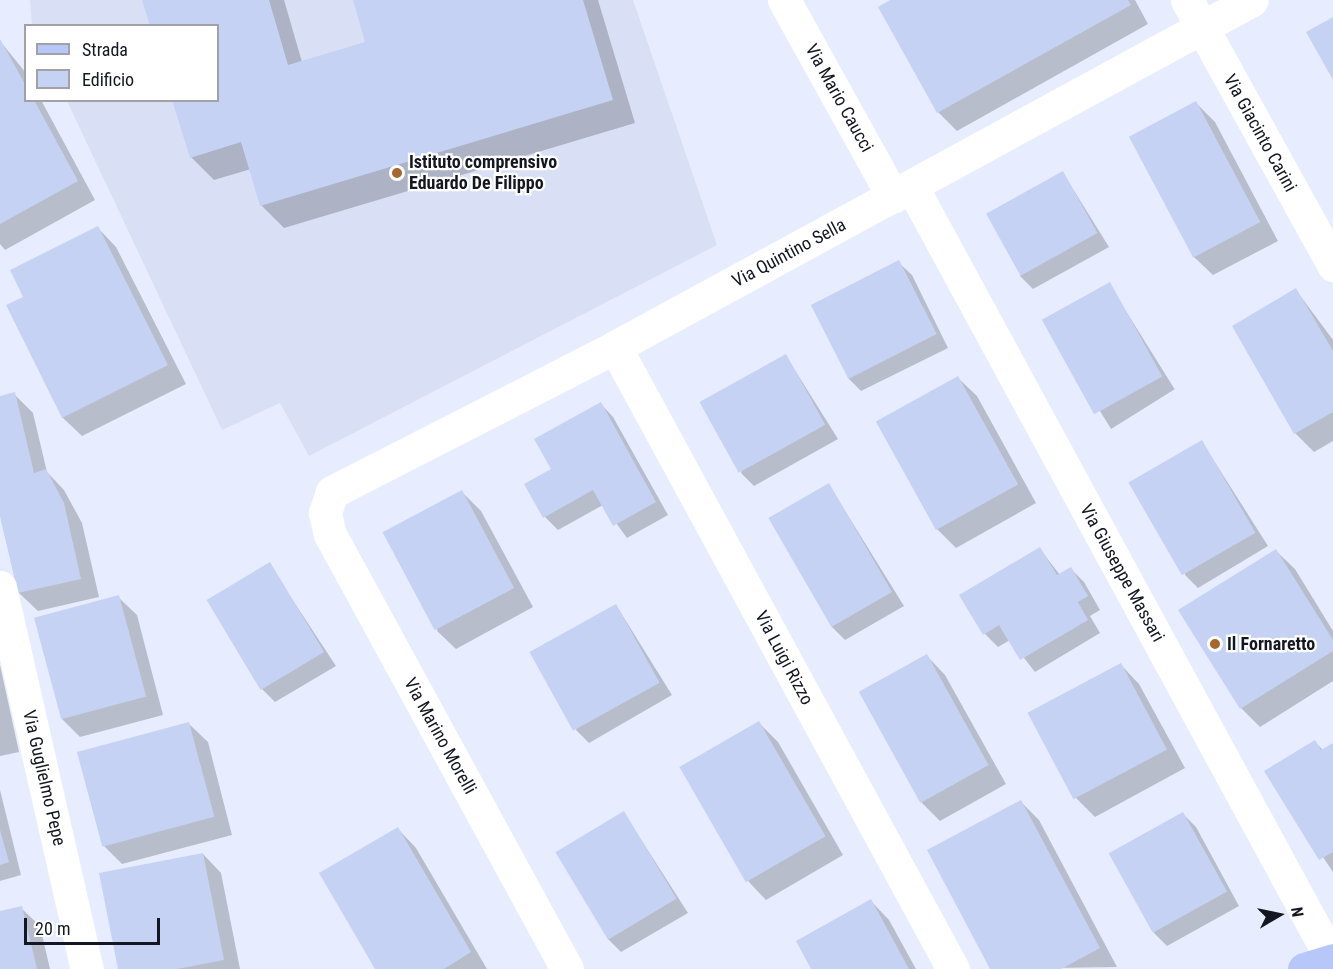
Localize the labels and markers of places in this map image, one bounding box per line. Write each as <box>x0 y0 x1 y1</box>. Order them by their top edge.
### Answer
place label: Istituto comprensivo Eduardo De Filippo <box>409 152 557 195</box>
marker: Istituto comprensivo Eduardo De Filippo <box>390 166 404 180</box>
place label: Il Fornaretto <box>1227 633 1315 655</box>
marker: Il Fornaretto <box>1208 637 1222 651</box>

